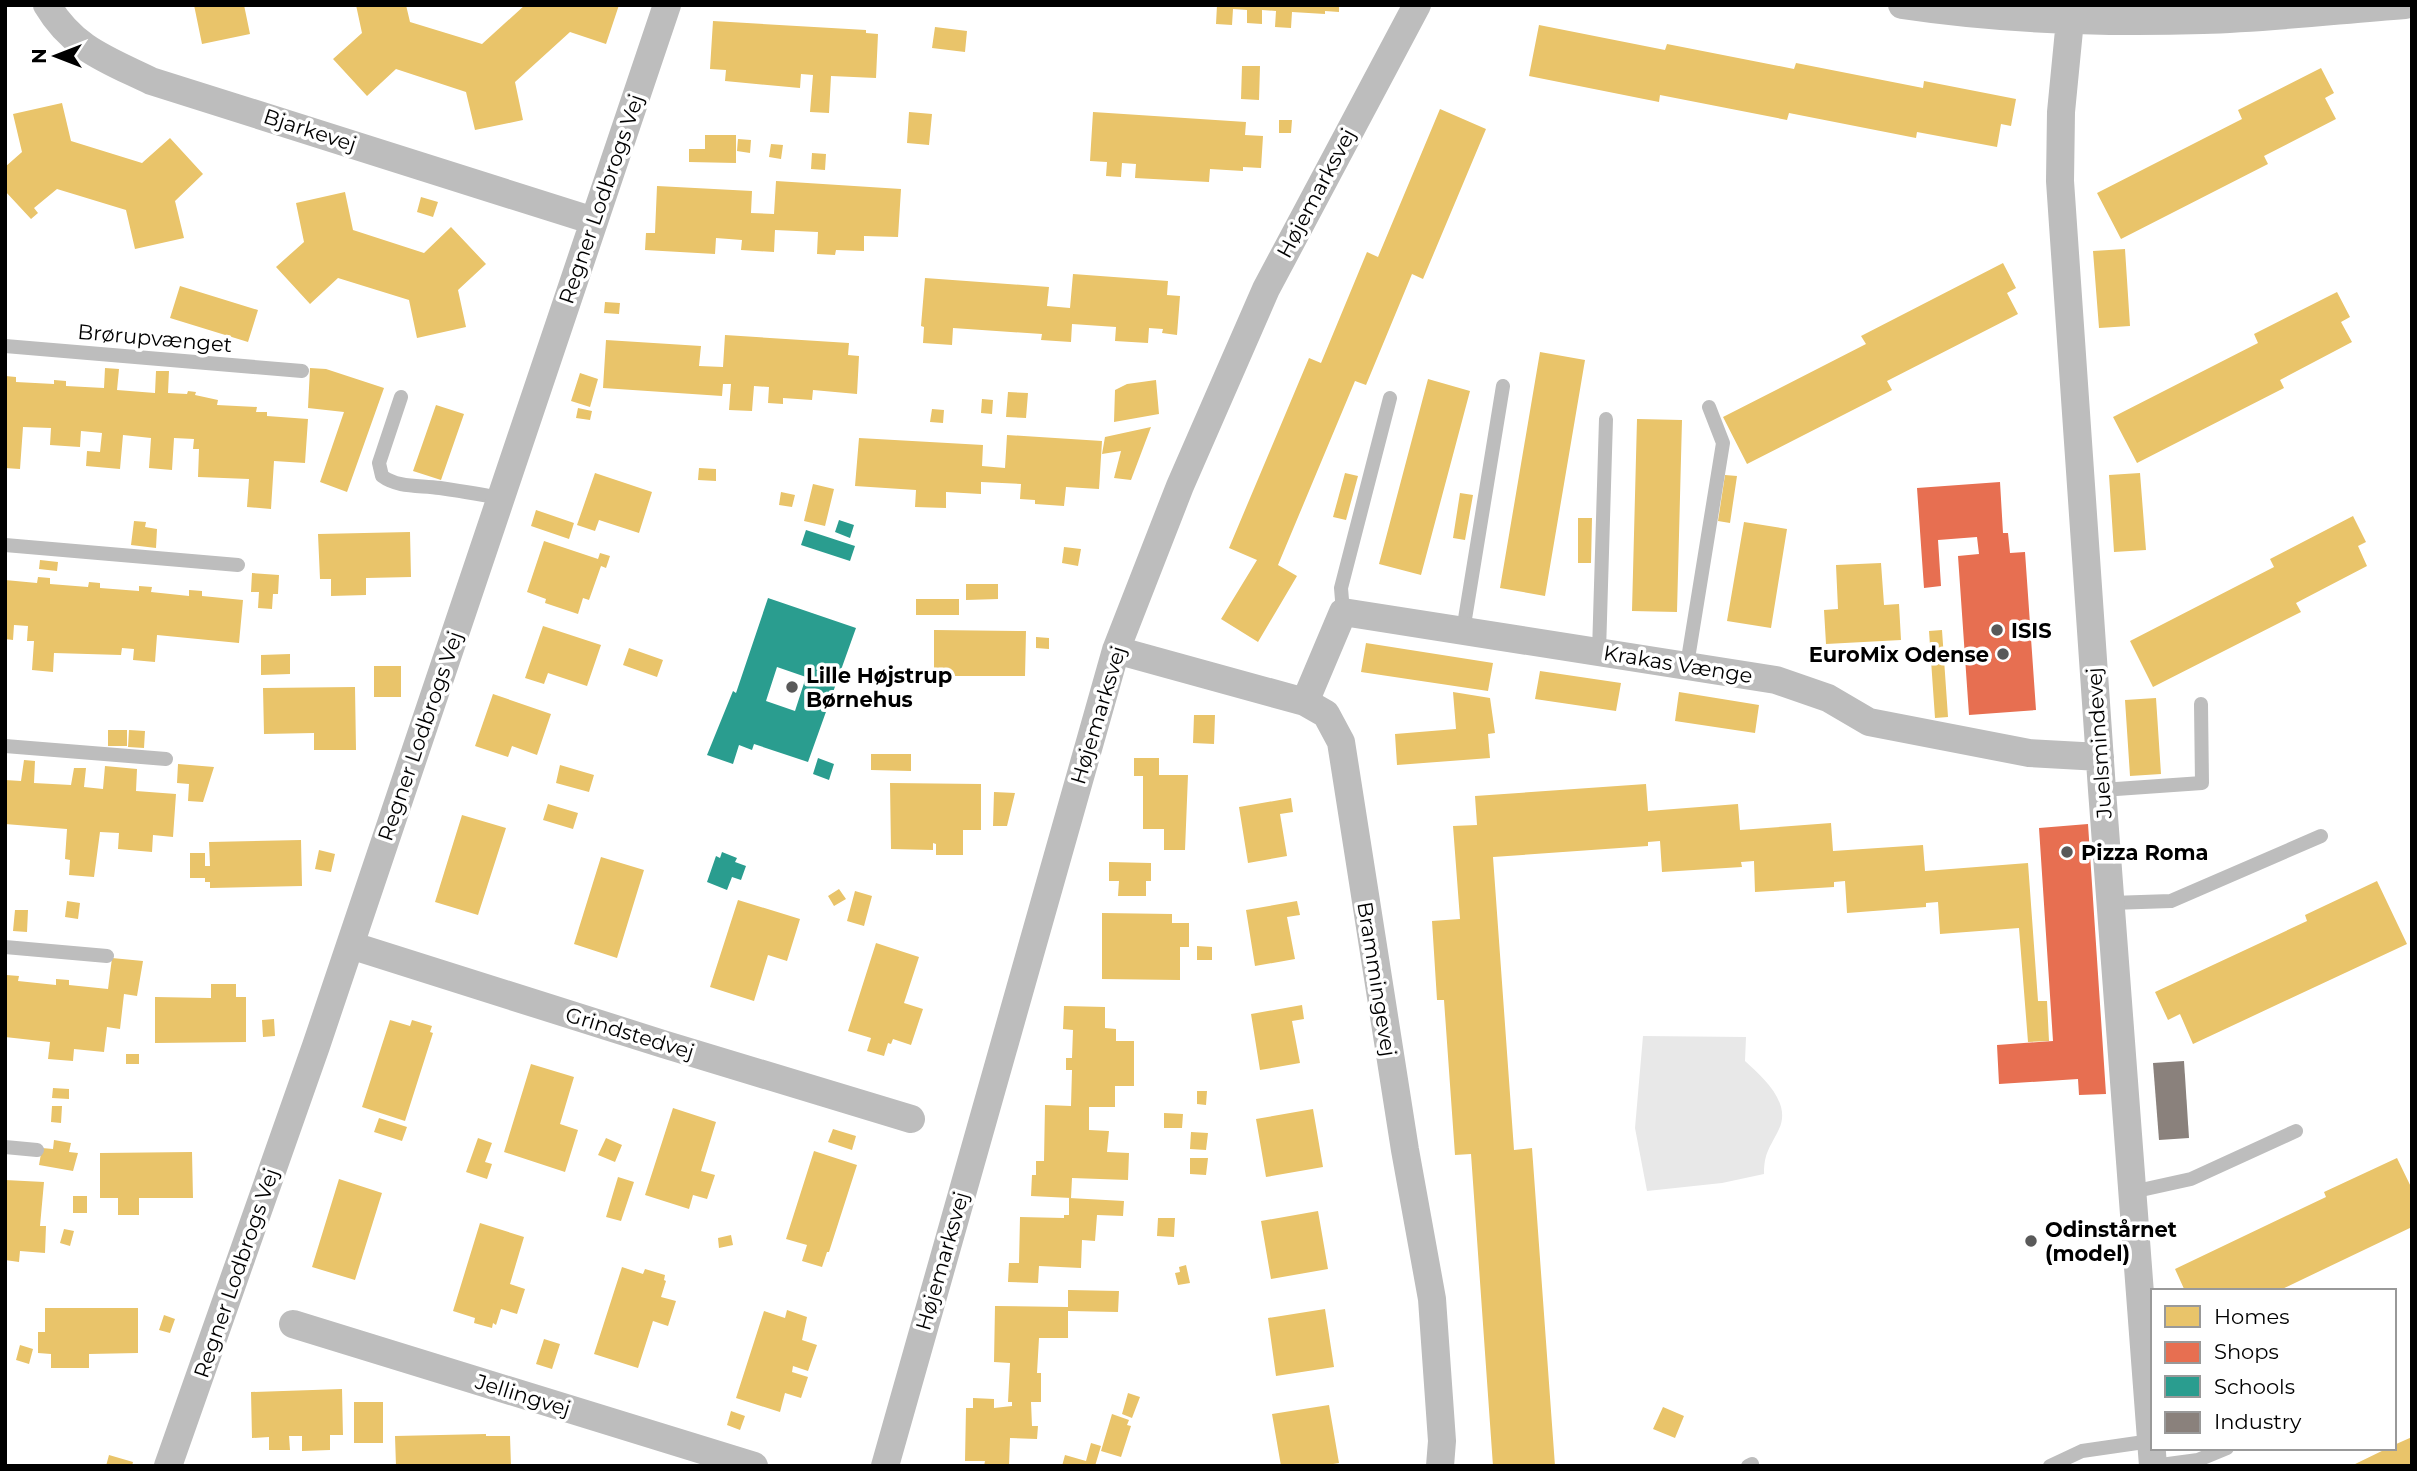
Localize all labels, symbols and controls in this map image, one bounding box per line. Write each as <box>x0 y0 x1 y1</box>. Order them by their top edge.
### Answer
north arrow <box>21 21 91 91</box>
text: N <box>28 48 51 64</box>
street label: Regner Lodbrogs Vej <box>553 91 649 307</box>
street label: Bjarkevej <box>260 103 360 157</box>
street label: Højemarksvej <box>1271 124 1361 262</box>
street label: Brørupvænget <box>77 319 233 357</box>
place label: ISIS <box>2011 618 2052 643</box>
marker: ISIS <box>1989 622 2005 638</box>
street label: Regner Lodbrogs Vej <box>372 628 468 844</box>
street label: Krakas Vænge <box>1602 640 1754 688</box>
place label: EuroMix Odense <box>1809 642 1989 667</box>
street label: Højemarksvej <box>1065 643 1131 787</box>
marker: EuroMix Odense <box>1995 646 2011 662</box>
place label: Lille Højstrup Børnehus <box>806 663 952 712</box>
street label: Juelsmindevej <box>2081 667 2117 820</box>
marker: Lille Højstrup Børnehus <box>784 679 800 695</box>
place label: Pizza Roma <box>2081 840 2209 865</box>
marker: Pizza Roma <box>2059 844 2075 860</box>
street label: Brammingevej <box>1352 900 1402 1058</box>
street label: Grindstedvej <box>563 1002 697 1064</box>
street label: Regner Lodbrogs Vej <box>188 1165 284 1381</box>
street label: Højemarksvej <box>910 1189 974 1333</box>
place label: Odinstårnet (model) <box>2045 1217 2177 1266</box>
marker: Odinstårnet (model) <box>2023 1233 2039 1249</box>
legend <box>2151 1289 2396 1450</box>
text: Homes <box>2214 1304 2289 1329</box>
text: Shops <box>2214 1339 2279 1364</box>
street label: Jellingvej <box>471 1368 574 1421</box>
text: Schools <box>2214 1374 2295 1399</box>
text: Industry <box>2214 1409 2302 1434</box>

